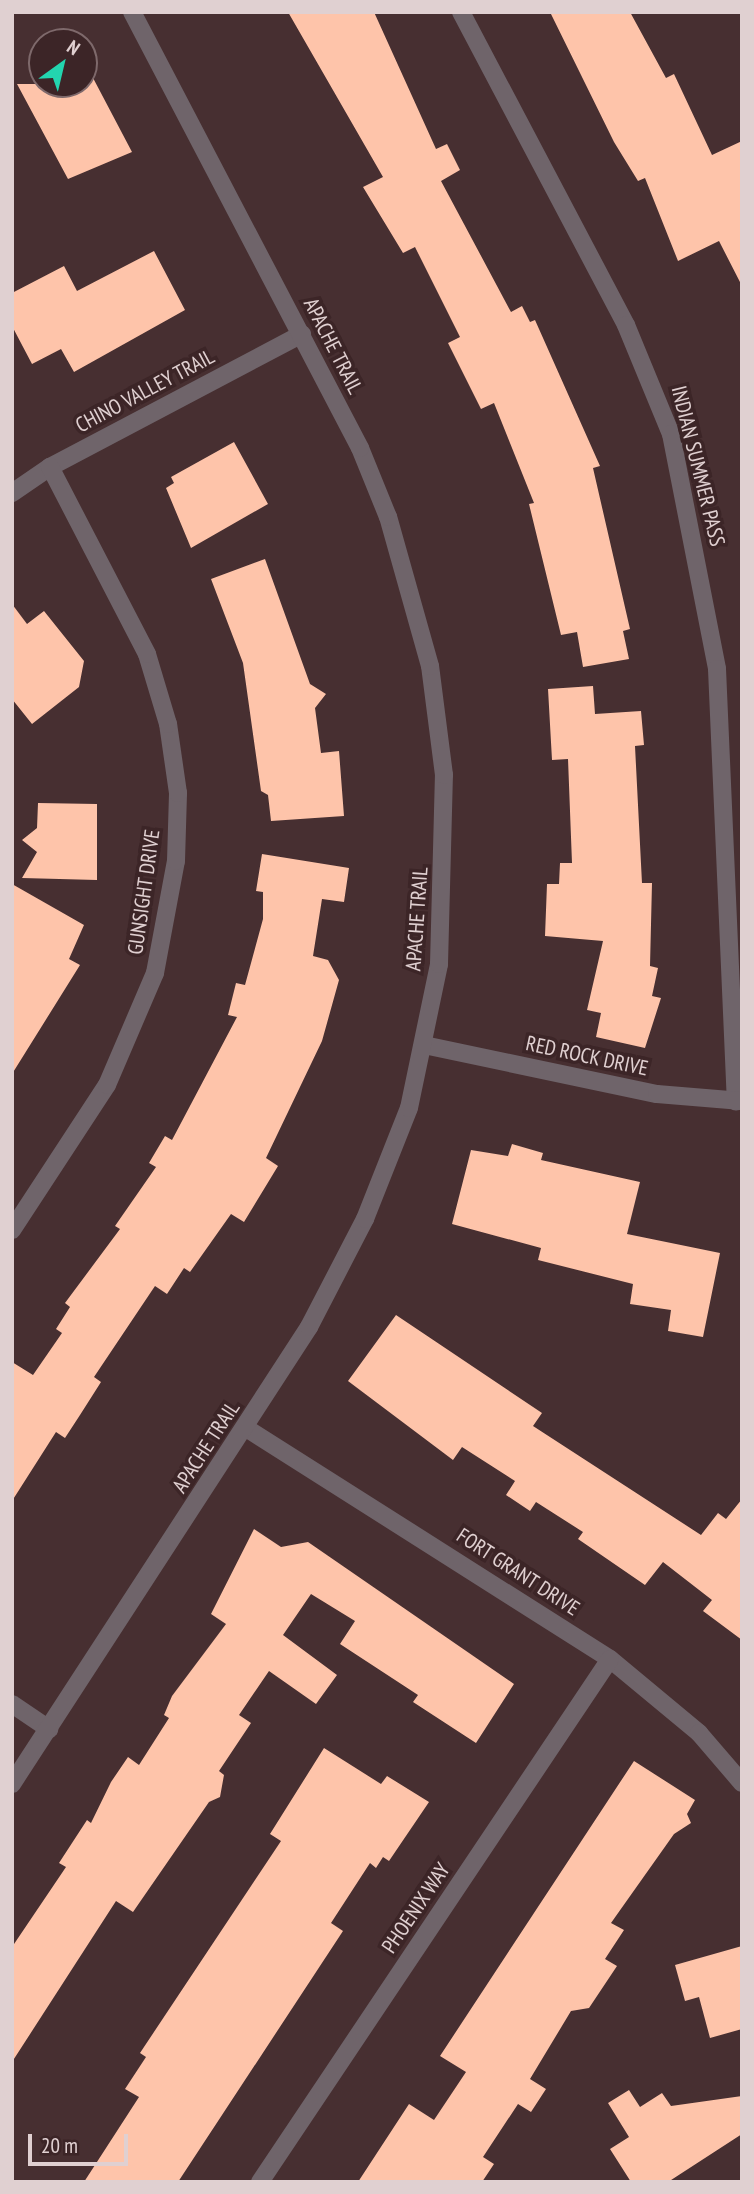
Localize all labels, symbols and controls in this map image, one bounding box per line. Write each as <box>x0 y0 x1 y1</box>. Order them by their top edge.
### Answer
north arrow <box>28 28 98 98</box>
text: N <box>63 34 85 60</box>
street label: APACHE TRAIL <box>298 294 368 398</box>
street label: CHINO VALLEY TRAIL <box>71 344 219 438</box>
street label: INDIAN SUMMER PASS <box>666 383 730 549</box>
street label: GUNSIGHT DRIVE <box>123 828 165 956</box>
street label: APACHE TRAIL <box>401 866 433 972</box>
street label: RED ROCK DRIVE <box>523 1031 651 1081</box>
street label: APACHE TRAIL <box>167 1396 245 1498</box>
street label: FORT GRANT DRIVE <box>451 1523 585 1621</box>
street label: PHOENIX WAY <box>376 1858 456 1958</box>
scale bar <box>32 2120 131 2164</box>
text: 20 m <box>41 2132 78 2159</box>

